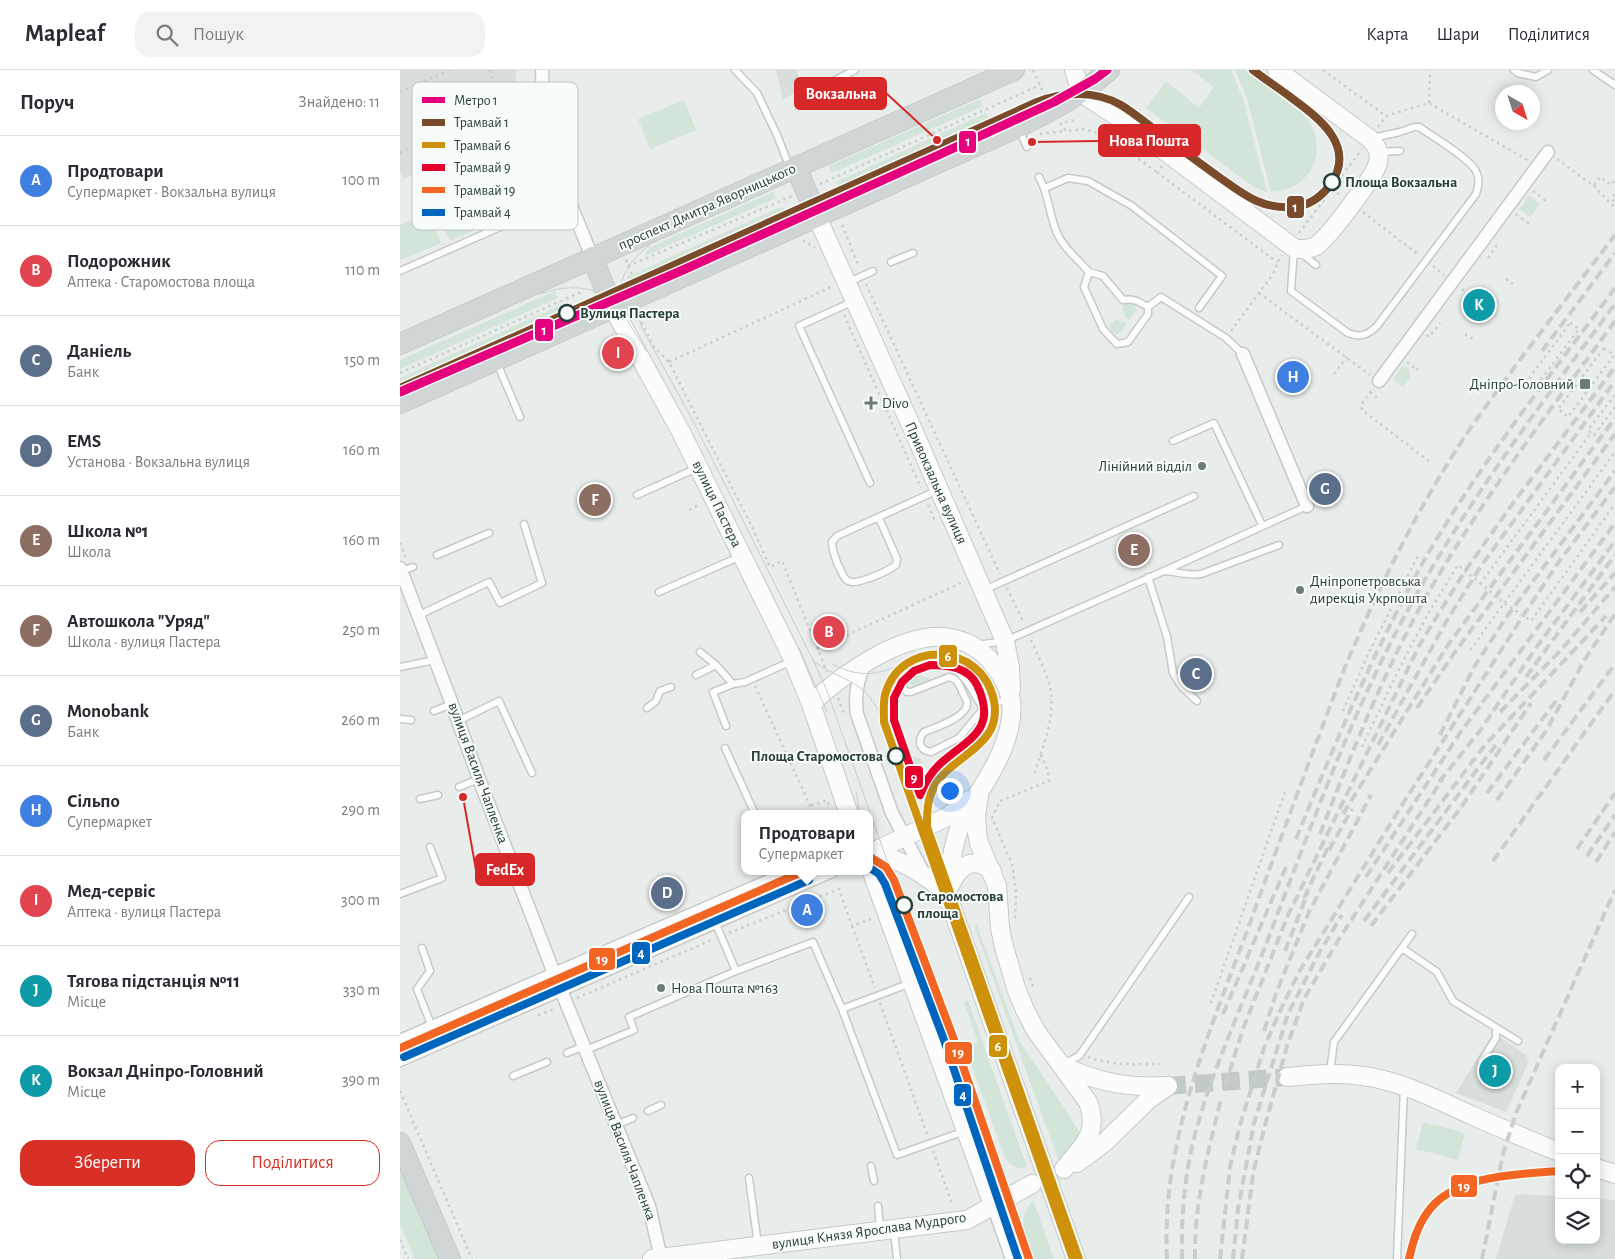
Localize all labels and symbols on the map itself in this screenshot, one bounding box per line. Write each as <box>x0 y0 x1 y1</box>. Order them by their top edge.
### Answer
callout: Вокзальна <box>795 78 886 109</box>
legend <box>412 82 578 230</box>
north arrow <box>1495 85 1540 130</box>
text: Вокзальна <box>806 86 877 102</box>
text: Метро 1 <box>454 94 498 108</box>
text: Трамвай 1 <box>454 116 509 130</box>
callout: Нова Пошта <box>1099 125 1200 156</box>
line badge: 1 <box>958 130 977 154</box>
text: Нова Пошта <box>1109 133 1190 149</box>
text: 1 <box>965 135 971 149</box>
text: Трамвай 6 <box>454 139 511 153</box>
text: Трамвай 9 <box>454 161 511 175</box>
street label: проспект Дмитра Яворницького <box>616 161 798 253</box>
marker: Площа Вокзальна <box>1323 173 1341 191</box>
place label: Площа Вокзальна <box>1345 175 1457 190</box>
text: Трамвай 19 <box>454 184 515 198</box>
line badge: 1 <box>1286 195 1305 219</box>
text: 1 <box>1292 201 1298 215</box>
text: Трамвай 4 <box>454 206 511 220</box>
pin: K <box>1463 286 1495 324</box>
marker: Вулиця Пастера <box>558 304 576 322</box>
place label: Вулиця Пастера <box>580 306 680 321</box>
line badge: 1 <box>534 318 554 342</box>
text: 1 <box>541 324 547 338</box>
pin: I <box>602 334 634 372</box>
pin: H <box>1277 358 1309 396</box>
place label: Дніпро-Головний <box>1470 377 1574 392</box>
marker: Дніпро-Головний <box>1578 377 1592 391</box>
marker: Divo <box>864 396 878 410</box>
place label: Divo <box>882 396 909 411</box>
street label: Привокзальна вулиця <box>902 420 970 546</box>
street label: вулиця Пастера <box>690 458 744 550</box>
place label: Лінійний відділ <box>1098 459 1192 474</box>
marker: Лінійний відділ <box>1196 460 1208 472</box>
pin: G <box>1309 470 1341 508</box>
pin: F <box>579 481 611 519</box>
pin: E <box>1118 531 1150 569</box>
place label: Дніпропетровська дирекція Укрпошта <box>1310 574 1428 606</box>
marker: Дніпропетровська дирекція Укрпошта <box>1294 584 1306 596</box>
pin: B <box>813 613 845 651</box>
line badge: 6 <box>938 644 958 668</box>
text: 6 <box>945 650 952 664</box>
pin: C <box>1180 655 1212 693</box>
street label: вулиця Василя Чапленка <box>445 700 511 846</box>
marker: Площа Старомостова <box>887 747 905 765</box>
place label: Площа Старомостова <box>751 749 883 764</box>
line badge: 9 <box>904 765 924 789</box>
text: 9 <box>911 771 918 785</box>
your location <box>937 778 963 804</box>
callout: FedEx <box>476 854 534 885</box>
text: FedEx <box>486 862 525 878</box>
pin: D <box>651 874 683 912</box>
place label: Старомостова площа <box>917 889 1004 921</box>
pin: A <box>791 891 823 929</box>
marker: Старомостова площа <box>895 896 913 914</box>
line badge: 4 <box>631 941 651 965</box>
line badge: 19 <box>588 947 616 971</box>
text: 4 <box>637 947 645 961</box>
text: 19 <box>596 953 608 967</box>
place label: Нова Пошта №163 <box>671 981 778 996</box>
marker: Нова Пошта №163 <box>655 982 667 994</box>
line badge: 6 <box>988 1034 1008 1058</box>
text: 6 <box>995 1040 1002 1054</box>
line badge: 19 <box>944 1041 973 1065</box>
text: 19 <box>952 1046 964 1060</box>
pin: J <box>1479 1052 1511 1090</box>
street label: вулиця Василя Чапленка <box>591 1078 659 1222</box>
line badge: 4 <box>953 1083 972 1107</box>
text: 4 <box>959 1089 967 1103</box>
line badge: 19 <box>1450 1174 1478 1198</box>
text: 19 <box>1458 1180 1470 1194</box>
street label: вулиця Князя Ярослава Мудрого <box>771 1210 967 1252</box>

